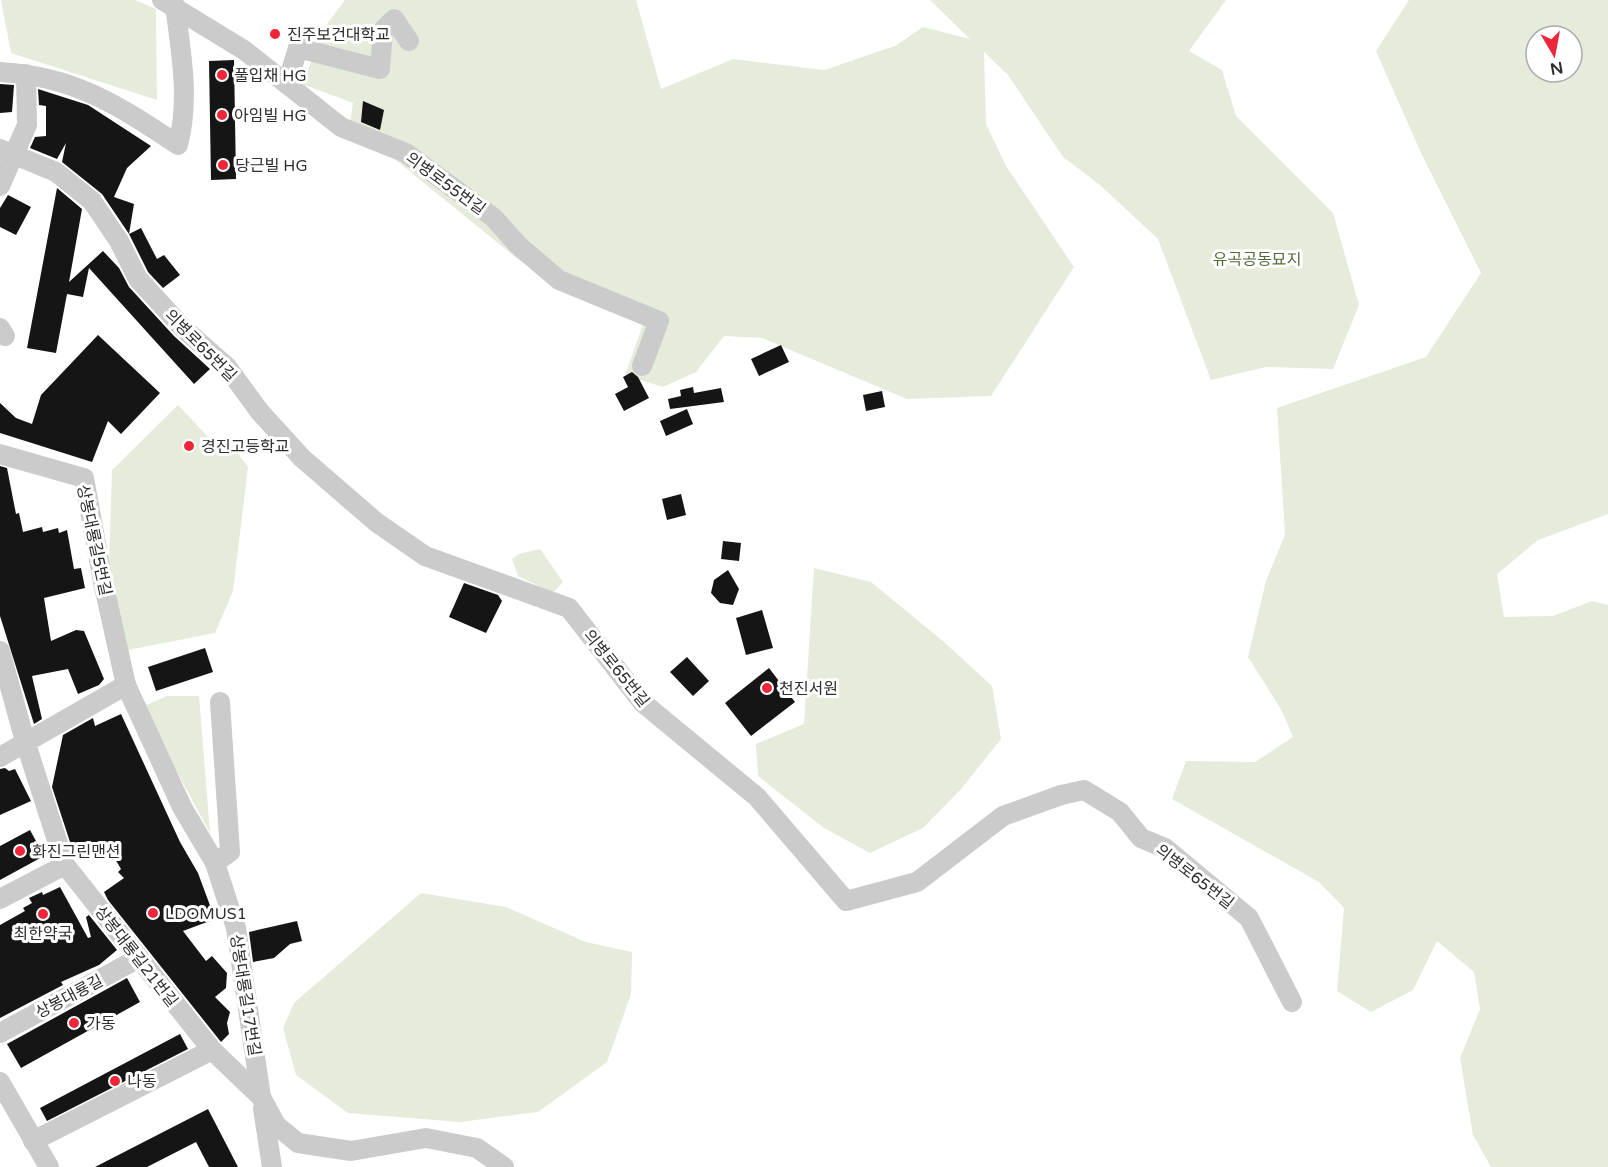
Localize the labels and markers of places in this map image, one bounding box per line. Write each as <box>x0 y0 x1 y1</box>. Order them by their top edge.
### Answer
place label: 진주보건대학교 <box>287 25 390 45</box>
marker: 진주보건대학교 <box>268 27 282 41</box>
place label: 풀입채 HG <box>234 66 307 86</box>
marker: 풀입채 HG <box>215 68 229 82</box>
place label: 아임빌 HG <box>234 106 307 126</box>
marker: 아임빌 HG <box>215 108 229 122</box>
place label: 당근빌 HG <box>235 156 308 176</box>
marker: 당근빌 HG <box>216 158 230 172</box>
place label: 경진고등학교 <box>201 437 289 457</box>
marker: 경진고등학교 <box>182 439 196 453</box>
place label: 천진서원 <box>779 679 838 699</box>
marker: 천진서원 <box>760 681 774 695</box>
place label: 화진그린맨션 <box>32 842 120 862</box>
marker: 화진그린맨션 <box>13 844 27 858</box>
place label: LDOMUS1 <box>165 904 247 924</box>
marker: LDOMUS1 <box>146 906 160 920</box>
marker: 최한약국 <box>36 907 50 921</box>
place label: 최한약국 <box>14 924 72 944</box>
place label: 가동 <box>86 1014 116 1034</box>
marker: 가동 <box>67 1016 81 1030</box>
place label: 나동 <box>127 1072 157 1092</box>
marker: 나동 <box>108 1074 122 1088</box>

